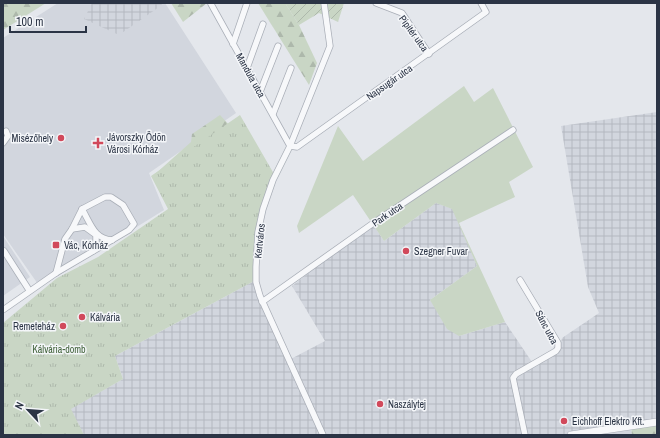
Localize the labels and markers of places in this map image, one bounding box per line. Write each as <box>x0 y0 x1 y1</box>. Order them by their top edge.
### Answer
place label: Jávorszky Ödön Városi Kórház <box>107 131 166 156</box>
place label: Misézőhely <box>12 132 54 145</box>
marker: Misézőhely <box>56 133 66 143</box>
marker: Jávorszky Ödön Városi Kórház <box>92 137 104 149</box>
place label: Vác, Kórház <box>64 239 108 252</box>
marker: Vác, Kórház <box>51 240 61 250</box>
place label: Szegner Fuvar <box>414 245 468 258</box>
marker: Szegner Fuvar <box>401 246 411 256</box>
place label: Kálvária <box>90 311 121 324</box>
marker: Kálvária <box>77 312 87 322</box>
place label: Remeteház <box>13 320 55 333</box>
marker: Remeteház <box>58 321 68 331</box>
place label: Naszálytej <box>388 398 426 411</box>
marker: Naszálytej <box>375 399 385 409</box>
place label: Eichhoff Elektro Kft. <box>572 415 644 428</box>
marker: Eichhoff Elektro Kft. <box>559 416 569 426</box>

